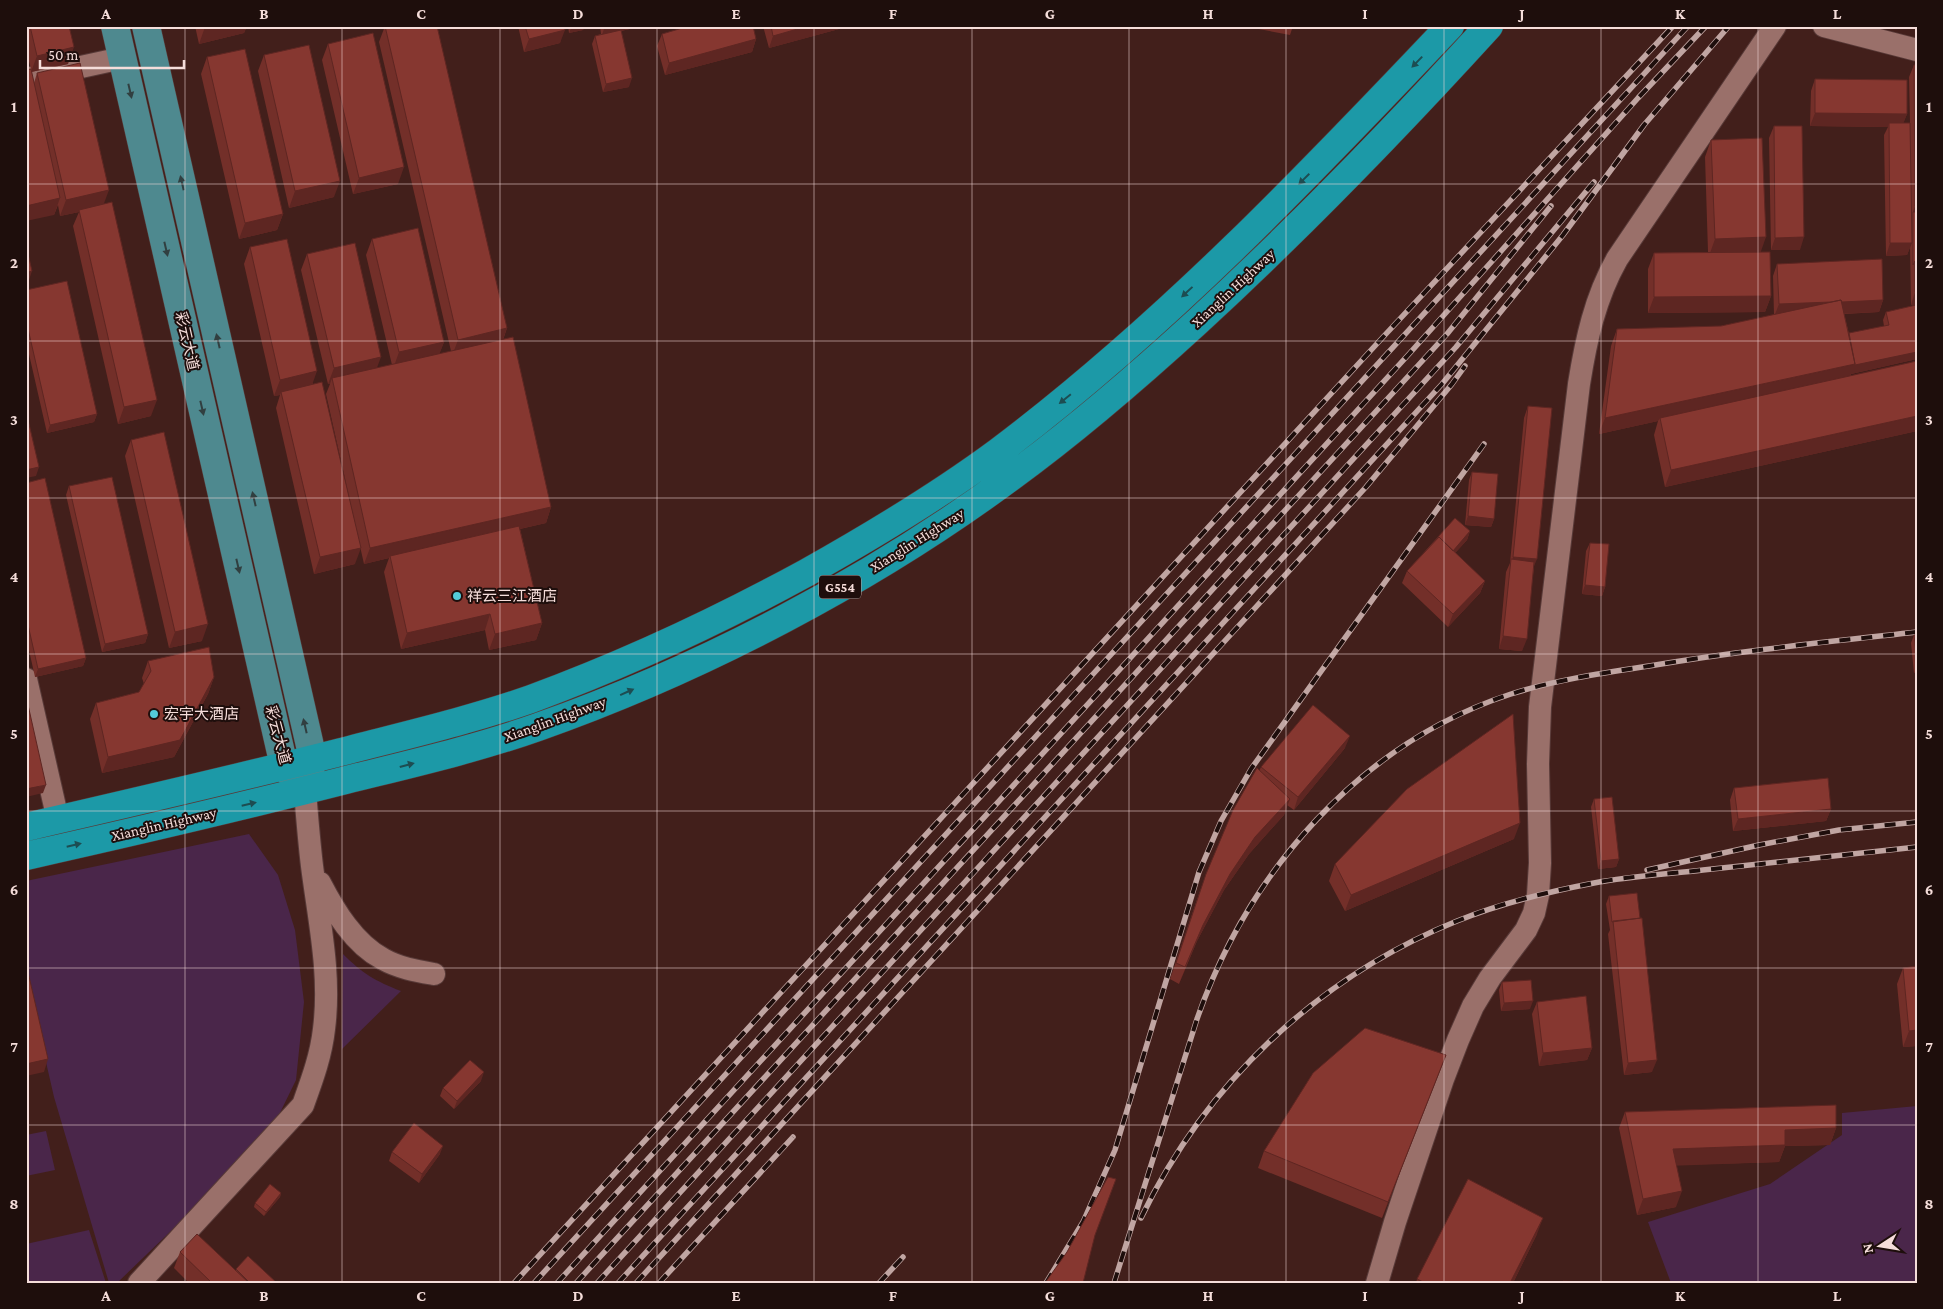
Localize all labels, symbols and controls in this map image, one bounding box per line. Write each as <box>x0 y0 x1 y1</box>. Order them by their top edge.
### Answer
text: A <box>100 5 111 22</box>
text: B <box>259 5 269 22</box>
text: C <box>416 5 426 22</box>
text: D <box>572 5 584 22</box>
text: E <box>731 5 741 22</box>
text: F <box>889 5 898 22</box>
text: G <box>1045 5 1055 22</box>
text: H <box>1203 5 1214 22</box>
text: I <box>1362 5 1368 22</box>
text: J <box>1517 5 1525 22</box>
text: K <box>1675 5 1686 22</box>
text: L <box>1833 5 1842 22</box>
scale bar <box>40 38 184 70</box>
text: 50 m <box>48 47 78 63</box>
one-way arrow <box>1411 55 1423 67</box>
one-way arrow <box>126 83 134 98</box>
text: 1 <box>11 98 17 115</box>
text: 1 <box>1926 98 1932 115</box>
one-way arrow <box>1298 172 1310 184</box>
one-way arrow <box>178 175 186 190</box>
one-way arrow <box>162 242 170 257</box>
street label: Xianglin Highway <box>1188 246 1278 331</box>
text: 2 <box>10 254 18 271</box>
text: 2 <box>1925 254 1933 271</box>
one-way arrow <box>1182 286 1194 298</box>
street label: 彩云大道 <box>172 310 202 372</box>
one-way arrow <box>214 333 222 348</box>
one-way arrow <box>1059 393 1072 404</box>
one-way arrow <box>198 400 206 415</box>
text: 3 <box>10 411 18 428</box>
text: 3 <box>1925 411 1933 428</box>
one-way arrow <box>250 492 258 507</box>
street label: Xianglin Highway <box>867 505 967 576</box>
one-way arrow <box>234 559 242 574</box>
text: 4 <box>10 568 19 585</box>
text: 4 <box>1925 568 1934 585</box>
road number: G554 <box>819 576 861 598</box>
place label: 祥云三江酒店 <box>467 588 557 604</box>
marker: 祥云三江酒店 <box>451 590 463 602</box>
one-way arrow <box>620 687 634 695</box>
street label: Xianglin Highway <box>502 693 609 746</box>
street label: 彩云大道 <box>263 704 293 766</box>
place label: 宏宇大酒店 <box>164 706 239 722</box>
marker: 宏宇大酒店 <box>148 708 160 720</box>
one-way arrow <box>301 719 309 734</box>
text: 5 <box>10 725 18 742</box>
text: 5 <box>1925 725 1933 742</box>
one-way arrow <box>399 761 414 769</box>
one-way arrow <box>241 800 256 808</box>
street label: Xianglin Highway <box>110 804 218 845</box>
one-way arrow <box>66 841 81 849</box>
text: 6 <box>10 881 18 898</box>
text: 6 <box>1925 881 1933 898</box>
text: 7 <box>10 1038 18 1055</box>
text: 7 <box>1925 1038 1933 1055</box>
text: 8 <box>9 1195 19 1212</box>
text: 8 <box>1924 1195 1934 1212</box>
north arrow <box>1856 1222 1906 1272</box>
text: N <box>1858 1242 1876 1255</box>
text: A <box>100 1287 111 1304</box>
text: B <box>259 1287 269 1304</box>
text: C <box>416 1287 426 1304</box>
text: D <box>572 1287 584 1304</box>
text: E <box>731 1287 741 1304</box>
text: F <box>889 1287 898 1304</box>
text: G <box>1045 1287 1055 1304</box>
text: H <box>1203 1287 1214 1304</box>
text: I <box>1362 1287 1368 1304</box>
text: J <box>1517 1287 1525 1304</box>
text: K <box>1675 1287 1686 1304</box>
text: L <box>1833 1287 1842 1304</box>

